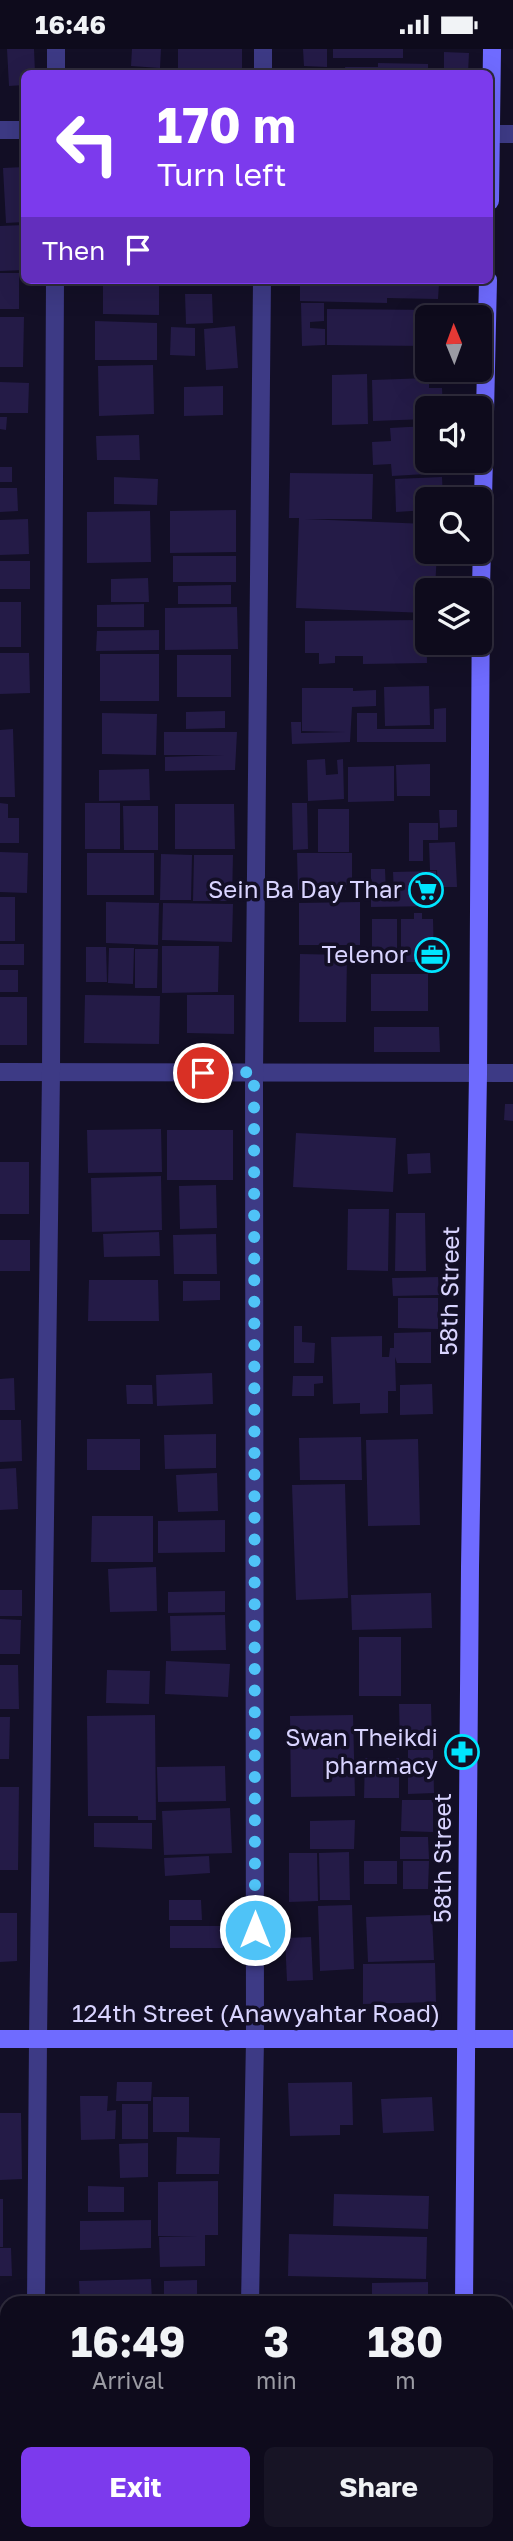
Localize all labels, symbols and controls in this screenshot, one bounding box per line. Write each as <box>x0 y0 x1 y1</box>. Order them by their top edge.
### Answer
text: 16:46 <box>35 9 106 40</box>
text: 170 m <box>157 95 296 154</box>
icon: left <box>42 98 133 189</box>
text: Turn left <box>157 155 286 193</box>
icon: arrive <box>119 231 157 269</box>
text: Then <box>42 235 105 266</box>
north arrow <box>415 305 492 381</box>
map controls <box>415 305 492 655</box>
button: sound <box>415 396 492 473</box>
button: search <box>415 487 492 564</box>
button: layers <box>415 578 492 655</box>
supermarket icon: Sein Ba Day Thar <box>407 871 445 909</box>
place label: Sein Ba Day Thar <box>208 874 402 903</box>
office icon: Telenor <box>413 936 451 974</box>
place label: Telenor <box>321 939 408 968</box>
pin <box>173 1043 233 1103</box>
icon: arrive <box>184 1054 222 1092</box>
street label: 58th Street <box>433 1226 464 1356</box>
place label: Swan Theikdi pharmacy <box>285 1722 438 1779</box>
pharmacy icon: Swan Theikdi pharmacy <box>443 1733 481 1771</box>
street label: 58th Street <box>427 1793 456 1923</box>
position arrow <box>218 1893 292 1967</box>
street label: 124th Street (Anawyahtar Road) <box>72 1998 440 2027</box>
text: 16:49 <box>71 2316 185 2366</box>
text: 3 <box>264 2316 289 2366</box>
text: 180 <box>367 2316 443 2366</box>
text: Arrival <box>92 2366 164 2394</box>
text: min <box>256 2366 297 2394</box>
text: m <box>395 2366 416 2394</box>
button: Exit <box>21 2447 250 2527</box>
button: Share <box>264 2447 493 2527</box>

